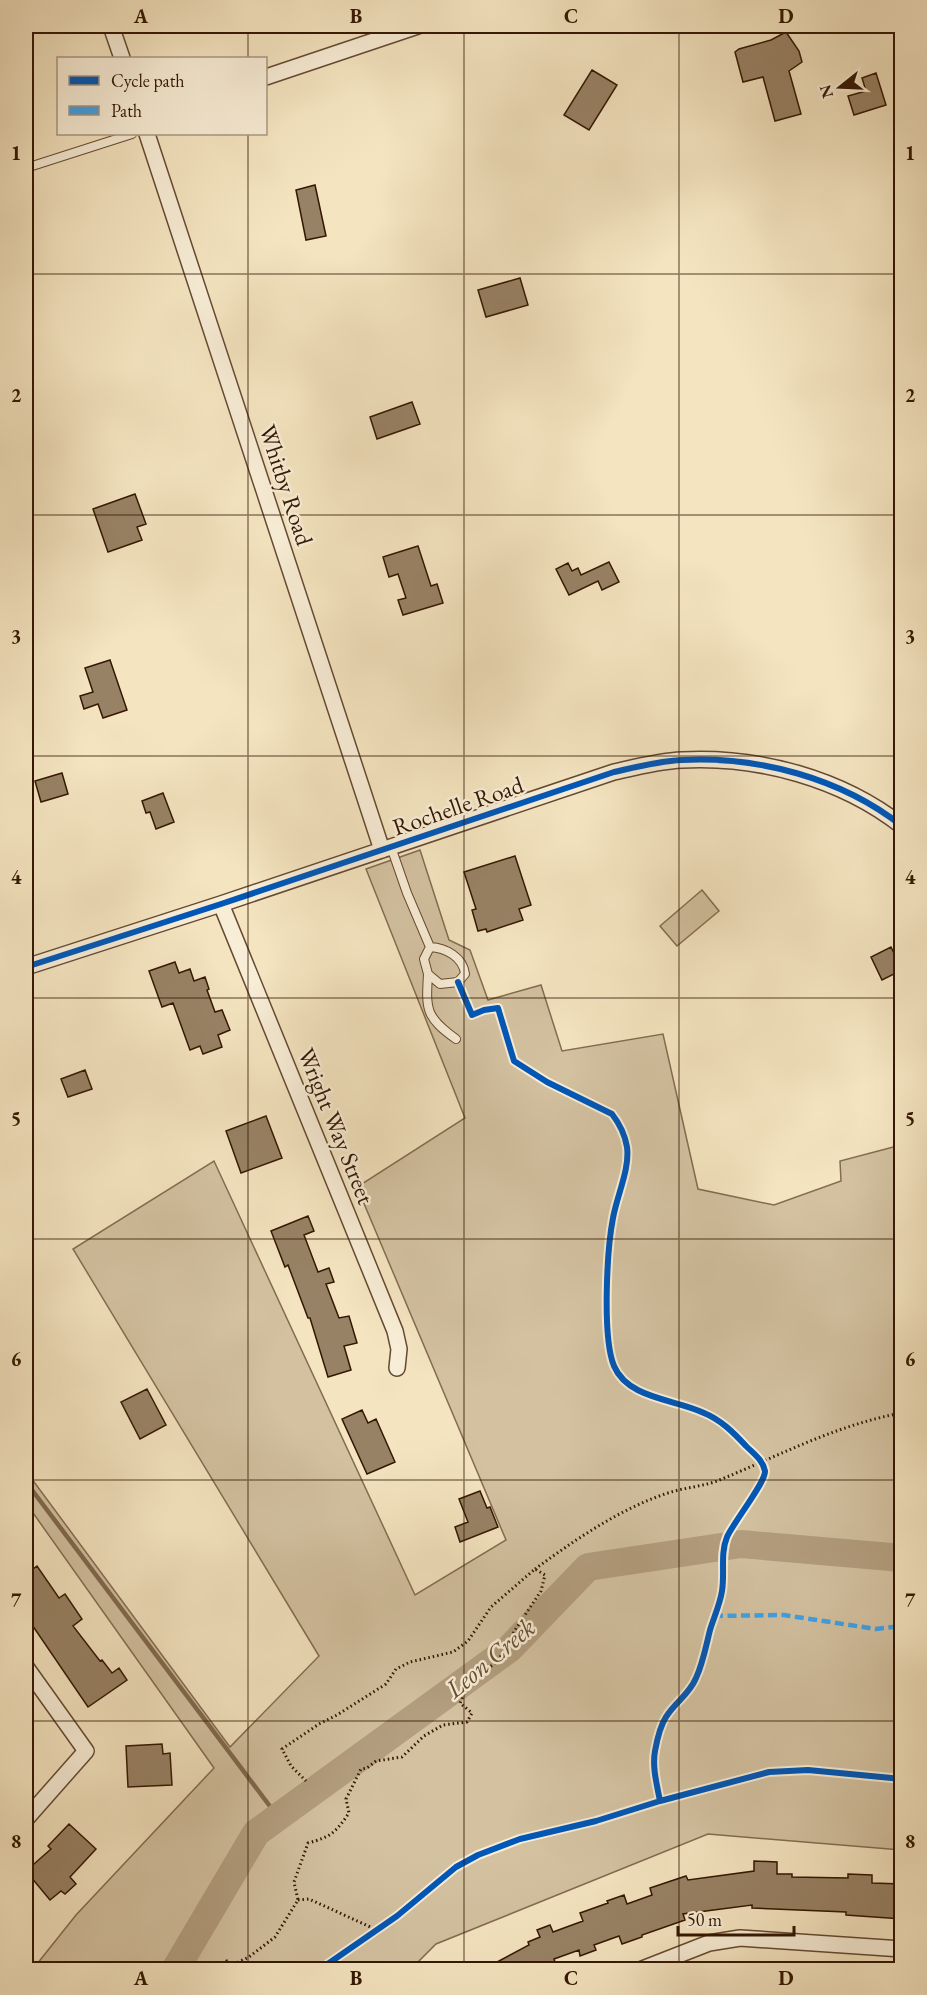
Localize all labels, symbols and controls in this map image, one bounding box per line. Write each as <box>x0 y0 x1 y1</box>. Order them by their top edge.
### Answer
text: A <box>133 3 149 29</box>
text: B <box>350 3 362 29</box>
text: C <box>564 3 578 29</box>
text: D <box>778 3 794 29</box>
legend <box>57 57 267 135</box>
north arrow <box>810 57 870 117</box>
text: Cycle path <box>111 69 185 92</box>
text: N <box>814 82 838 101</box>
text: Path <box>111 99 142 122</box>
text: 1 <box>11 140 21 166</box>
text: 1 <box>905 140 915 166</box>
text: 2 <box>11 382 22 408</box>
text: 2 <box>905 382 916 408</box>
street label: Whitby Road <box>252 421 321 550</box>
text: 3 <box>11 623 21 649</box>
text: 3 <box>905 623 915 649</box>
street label: Rochelle Road <box>388 768 528 842</box>
text: 4 <box>11 864 22 890</box>
text: 4 <box>905 864 916 890</box>
street label: Wright Way Street <box>291 1043 382 1209</box>
text: 5 <box>11 1105 21 1131</box>
text: 5 <box>905 1105 915 1131</box>
text: 6 <box>11 1346 22 1372</box>
text: 6 <box>905 1346 916 1372</box>
text: 7 <box>11 1587 22 1613</box>
text: 7 <box>905 1587 916 1613</box>
water label: Leon Creek <box>437 1610 542 1706</box>
text: 8 <box>11 1828 21 1854</box>
text: 8 <box>905 1828 915 1854</box>
scale bar <box>678 1899 794 1937</box>
text: 50 m <box>687 1908 722 1931</box>
text: A <box>133 1965 149 1991</box>
text: B <box>350 1965 362 1991</box>
text: C <box>564 1965 578 1991</box>
text: D <box>778 1965 794 1991</box>

